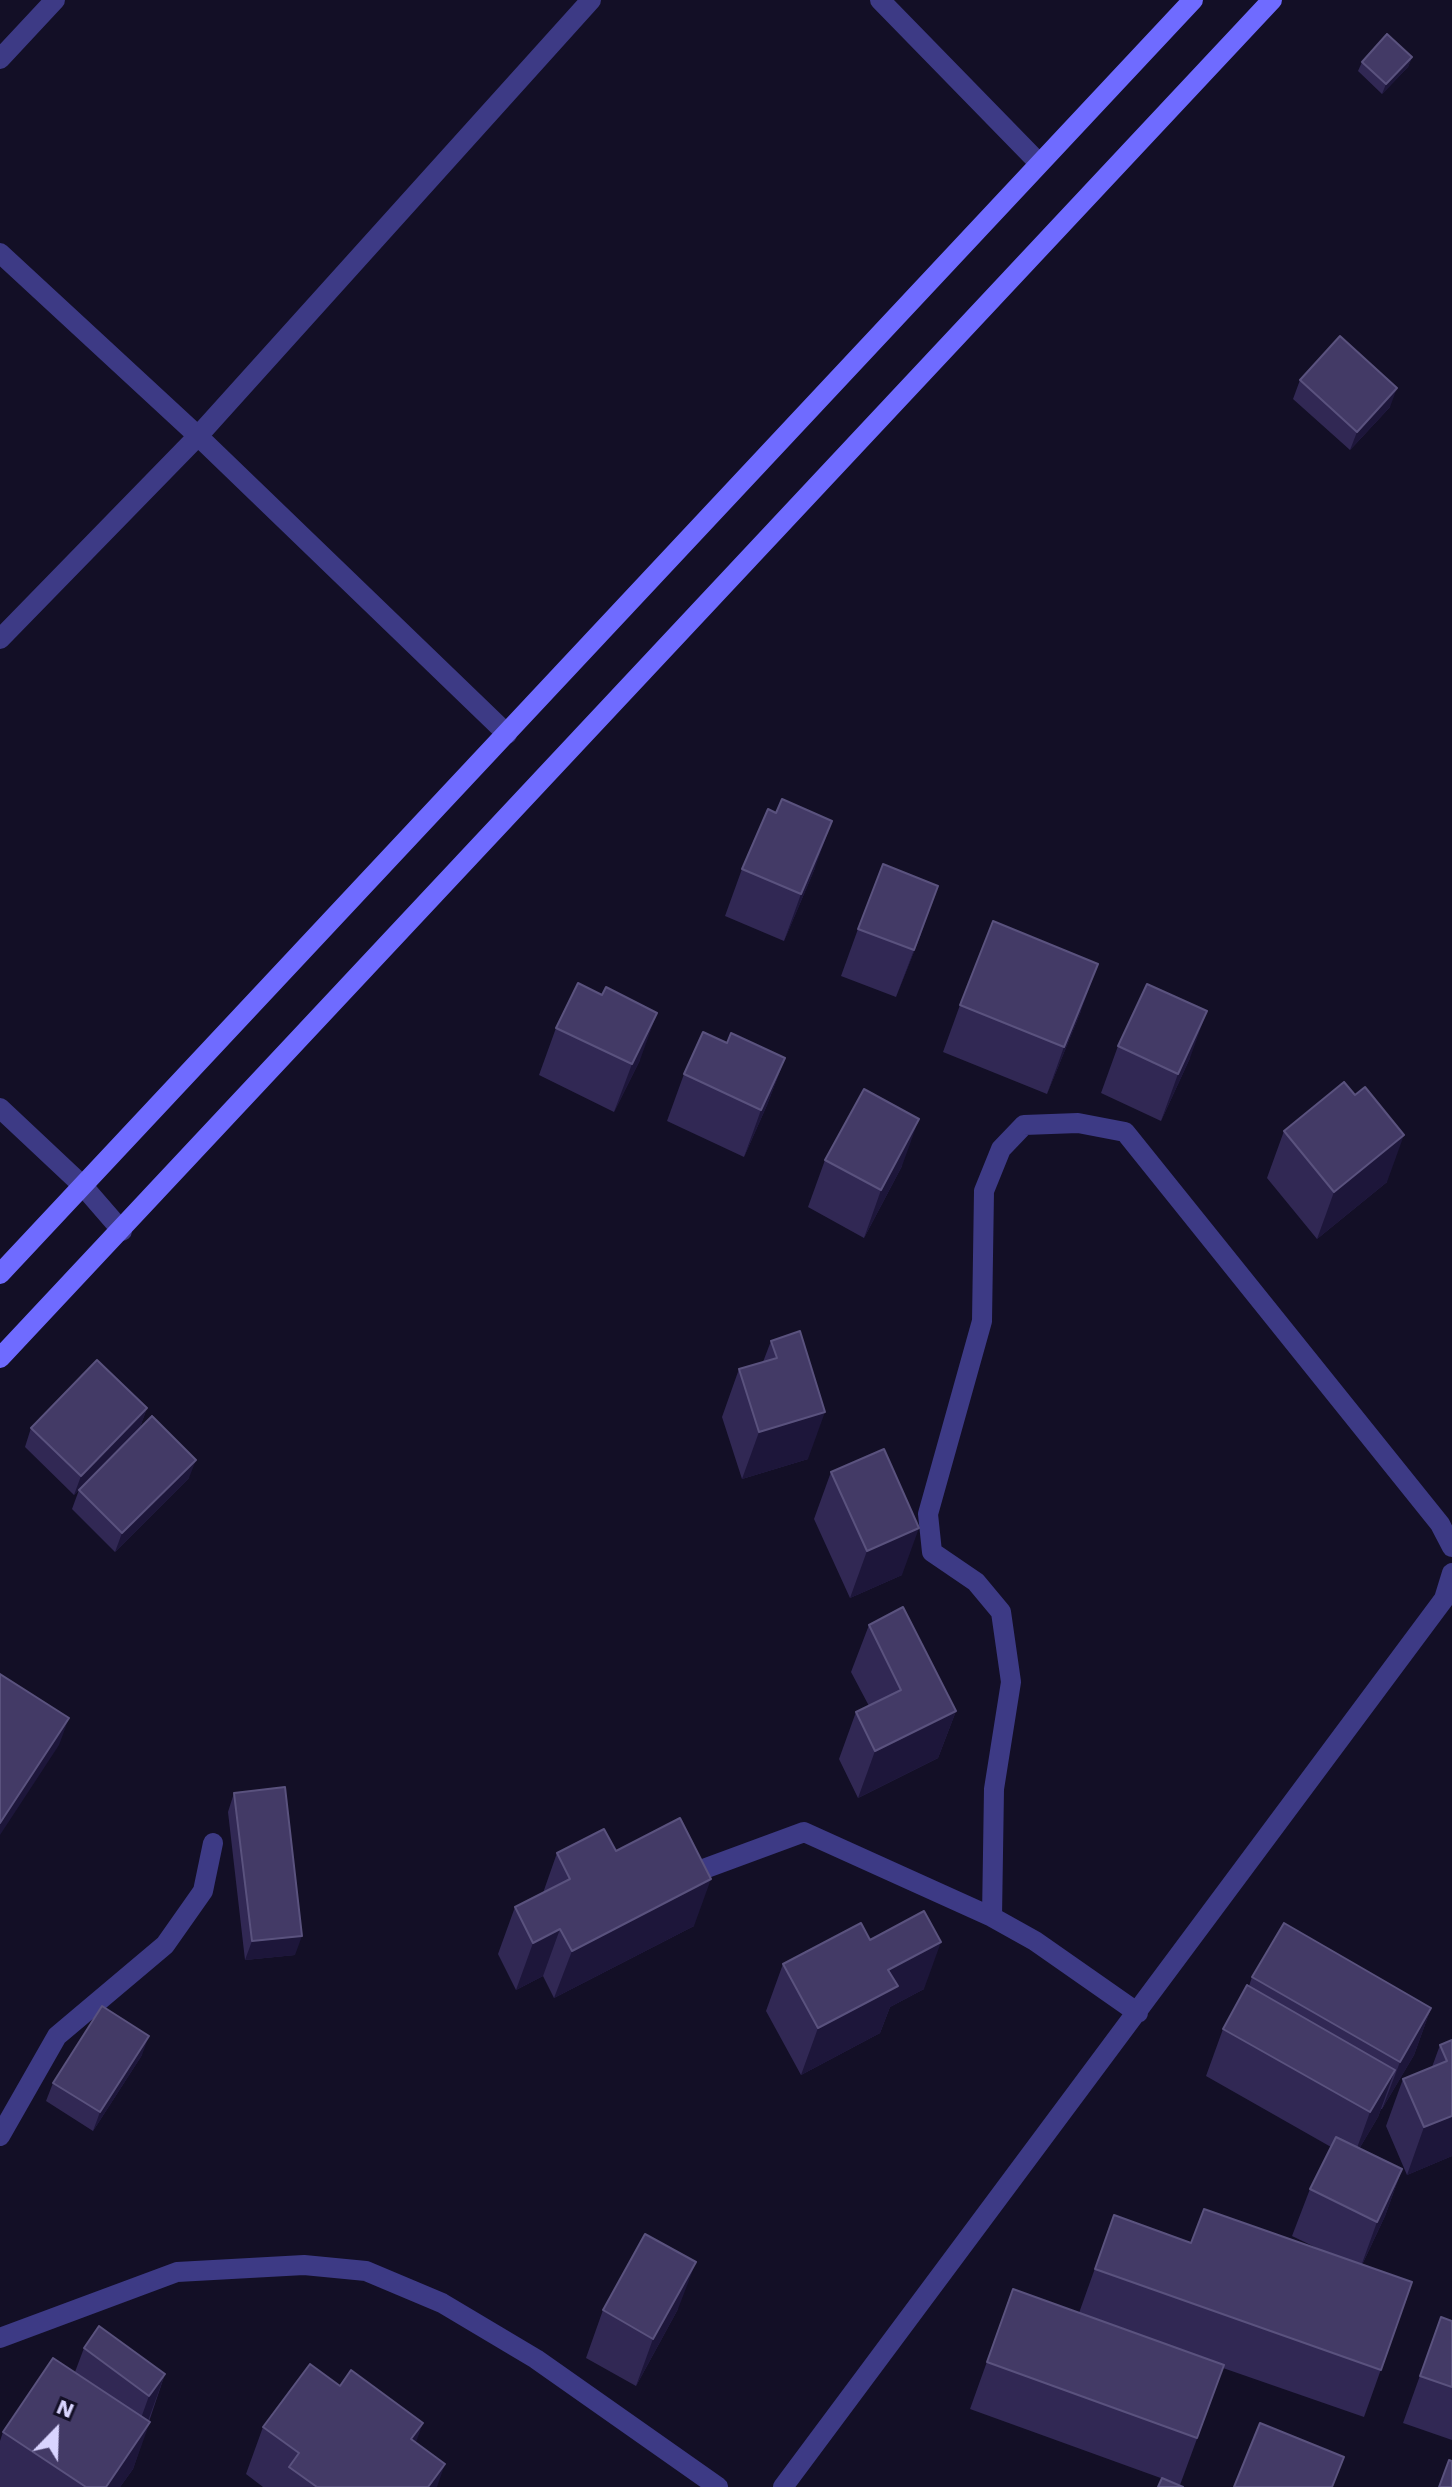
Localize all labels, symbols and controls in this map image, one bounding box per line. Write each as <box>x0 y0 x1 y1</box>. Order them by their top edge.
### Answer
north arrow <box>16 2391 96 2471</box>
text: N <box>53 2394 78 2423</box>

